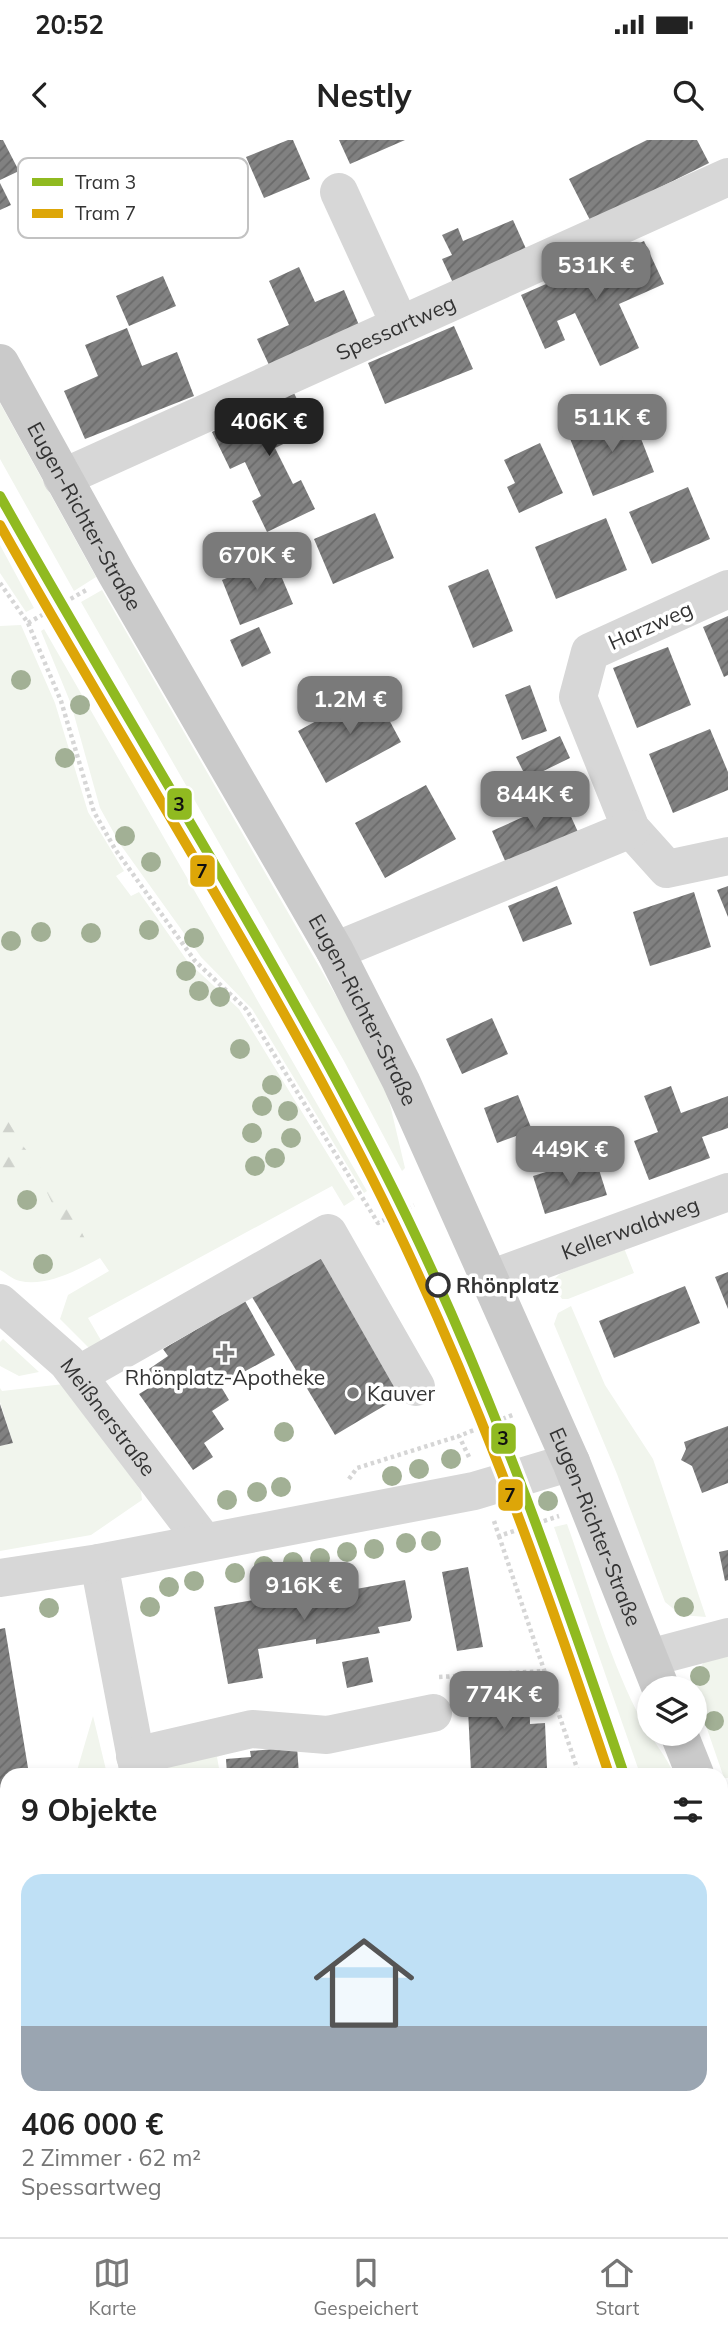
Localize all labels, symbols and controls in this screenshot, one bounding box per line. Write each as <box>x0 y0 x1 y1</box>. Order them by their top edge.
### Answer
text: 20:52 <box>35 8 104 41</box>
text: Nestly <box>316 75 412 115</box>
icon: back <box>21 76 59 114</box>
icon: search <box>669 76 707 114</box>
legend <box>18 158 248 238</box>
text: Tram 3 <box>75 170 136 194</box>
text: Tram 7 <box>75 201 136 225</box>
pin: 531K € <box>539 242 653 302</box>
text: 531K € <box>558 250 634 279</box>
street label: Spessartweg <box>332 289 459 366</box>
pin: 511K € <box>555 394 669 454</box>
pin: 406K € <box>212 398 326 458</box>
text: 511K € <box>574 402 650 431</box>
text: 406K € <box>231 406 307 435</box>
street label: Eugen-Richter-Straße <box>22 417 148 615</box>
pin: 670K € <box>200 532 314 592</box>
text: 670K € <box>219 540 295 569</box>
street label: Harzweg <box>604 595 696 655</box>
pin: 1.2M € <box>293 676 407 736</box>
text: 1.2M € <box>313 684 387 713</box>
pin: 844K € <box>478 772 592 831</box>
text: 844K € <box>497 779 573 808</box>
line badge: 3 <box>166 787 193 821</box>
text: 3 <box>173 792 185 816</box>
line badge: 7 <box>189 854 216 888</box>
text: 7 <box>196 859 208 883</box>
street label: Eugen-Richter-Straße <box>303 909 423 1109</box>
pin: 449K € <box>513 1126 627 1186</box>
text: 449K € <box>532 1134 608 1163</box>
street label: Kellerwaldweg <box>558 1191 702 1265</box>
place label: Rhönplatz <box>456 1272 559 1298</box>
marker: Rhönplatz <box>426 1273 450 1297</box>
marker: Rhönplatz-Apotheke <box>217 1345 233 1361</box>
street label: Meißnerstraße <box>55 1352 162 1481</box>
place label: Rhönplatz-Apotheke <box>125 1364 325 1390</box>
place label: Kauver <box>367 1380 435 1406</box>
marker: Kauver <box>345 1385 361 1401</box>
line badge: 3 <box>490 1422 517 1455</box>
street label: Eugen-Richter-Straße <box>544 1423 648 1630</box>
text: 3 <box>497 1426 509 1450</box>
line badge: 7 <box>497 1478 524 1512</box>
text: 7 <box>504 1483 516 1507</box>
pin: 916K € <box>247 1562 361 1622</box>
text: 916K € <box>266 1570 342 1599</box>
pin: 774K € <box>447 1672 561 1731</box>
map controls <box>637 1676 707 1746</box>
button: layers <box>637 1676 707 1746</box>
text: 774K € <box>466 1679 542 1708</box>
text: 9 Objekte <box>21 1791 157 1829</box>
icon: filters <box>669 1791 707 1829</box>
icon: home <box>301 1920 427 2046</box>
text: 406 000 € <box>21 2105 163 2143</box>
text: 2 Zimmer · 62 m² <box>21 2143 201 2172</box>
text: Spessartweg <box>21 2172 162 2201</box>
tab: Karte <box>89 2254 136 2320</box>
tab: Gespeichert <box>313 2254 418 2320</box>
tab: Start <box>595 2254 639 2320</box>

